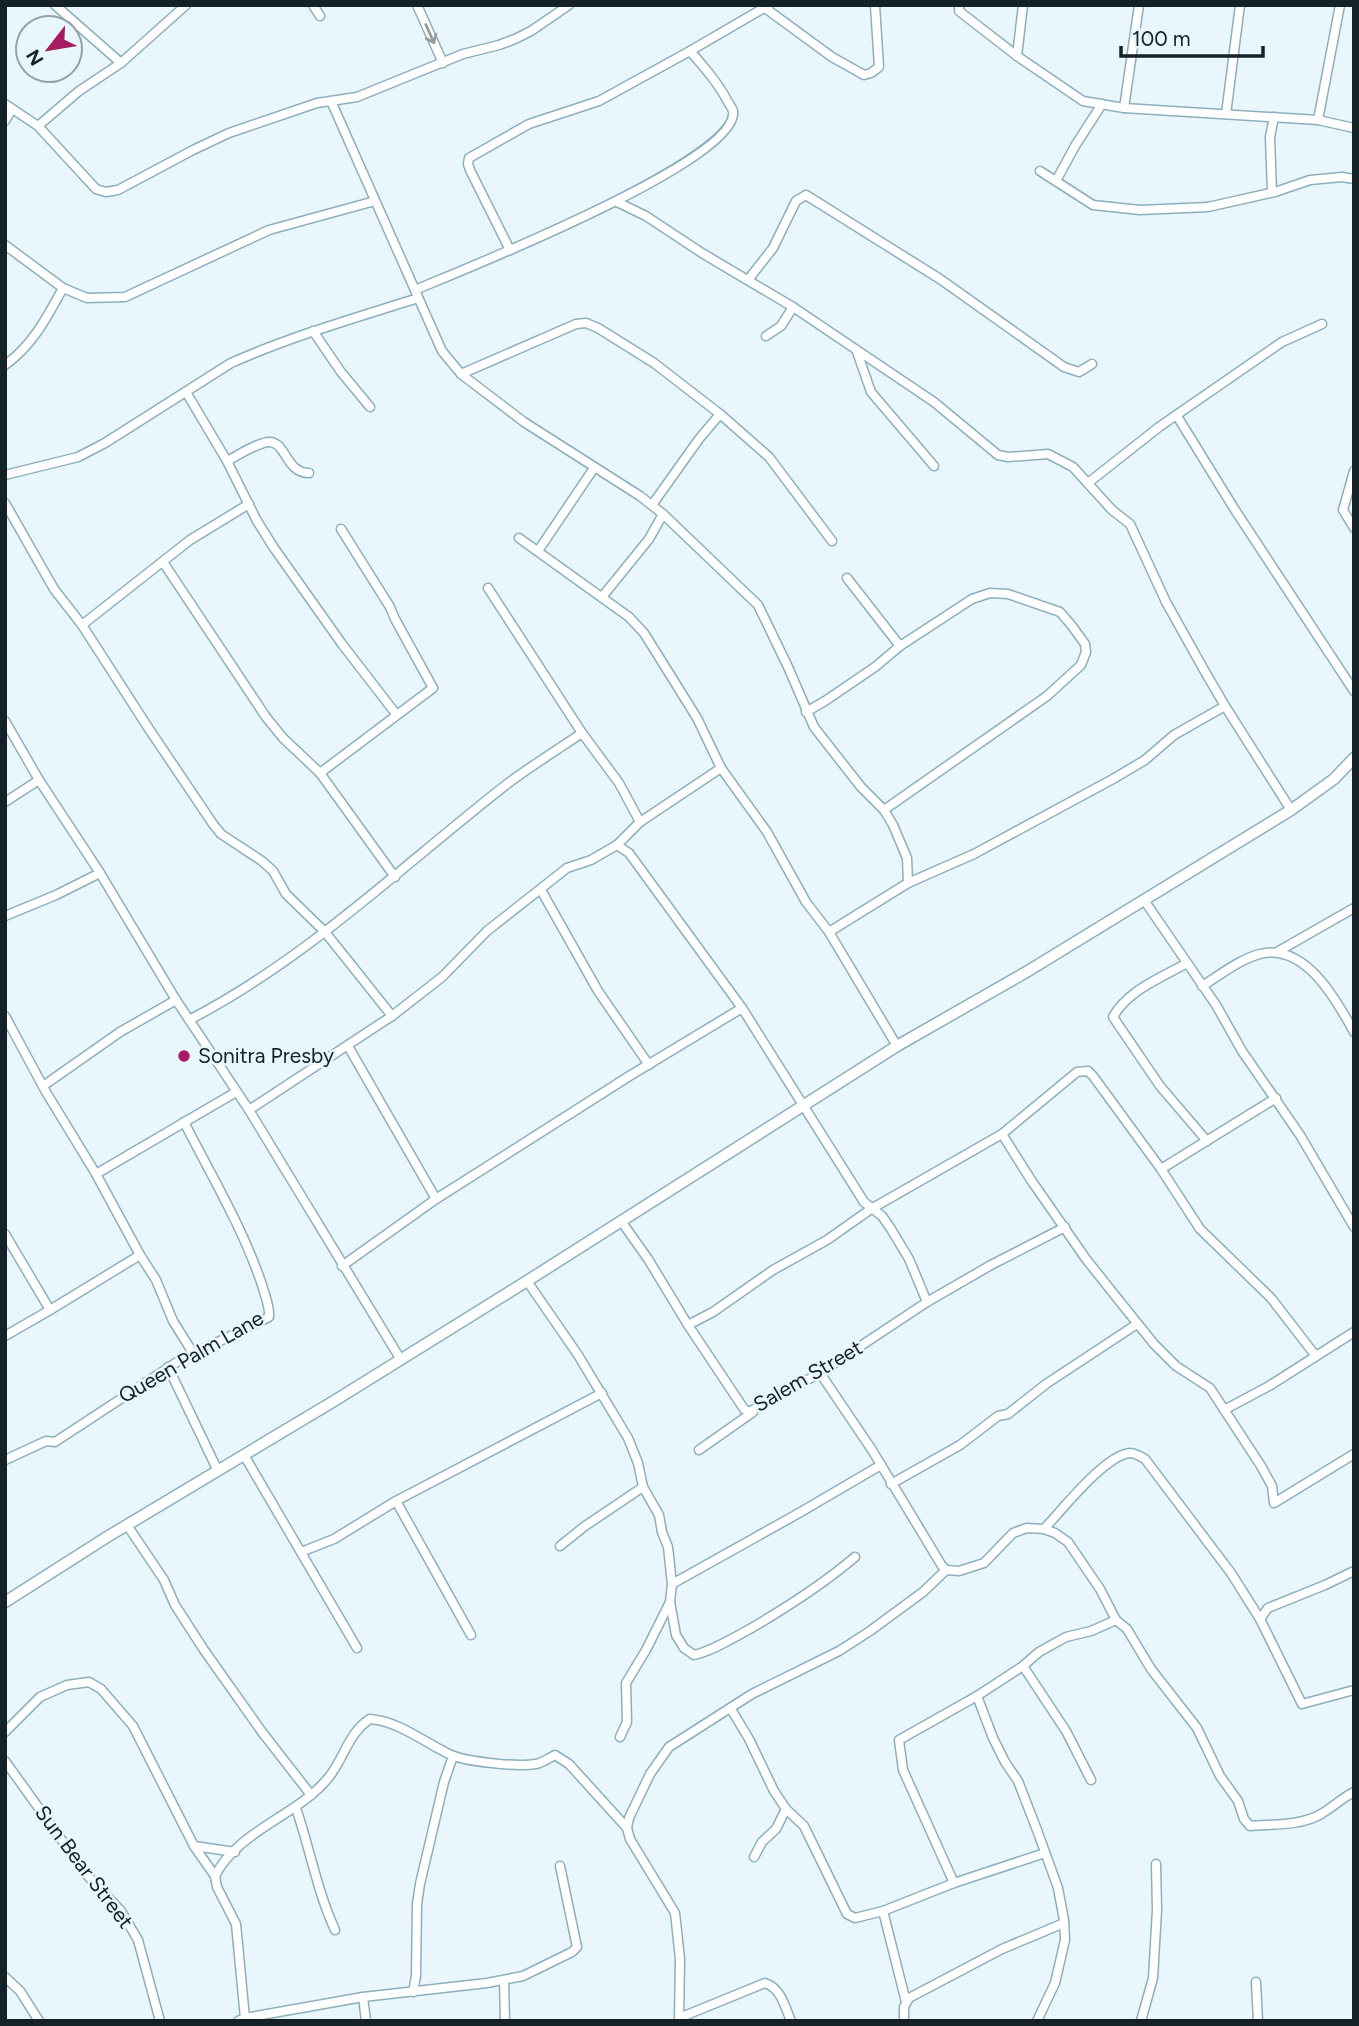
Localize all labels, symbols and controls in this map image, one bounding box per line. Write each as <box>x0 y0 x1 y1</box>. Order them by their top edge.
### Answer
north arrow <box>14 14 84 84</box>
scale bar <box>1121 14 1263 58</box>
one-way arrow <box>424 23 437 45</box>
text: 100 m <box>1132 26 1191 51</box>
text: N <box>21 45 48 70</box>
place label: Sonitra Presby <box>198 1043 334 1068</box>
marker: Sonitra Presby <box>176 1048 192 1064</box>
street label: Queen Palm Lane <box>114 1305 268 1408</box>
street label: Salem Street <box>749 1334 867 1417</box>
street label: Sun Bear Street <box>30 1800 139 1933</box>

